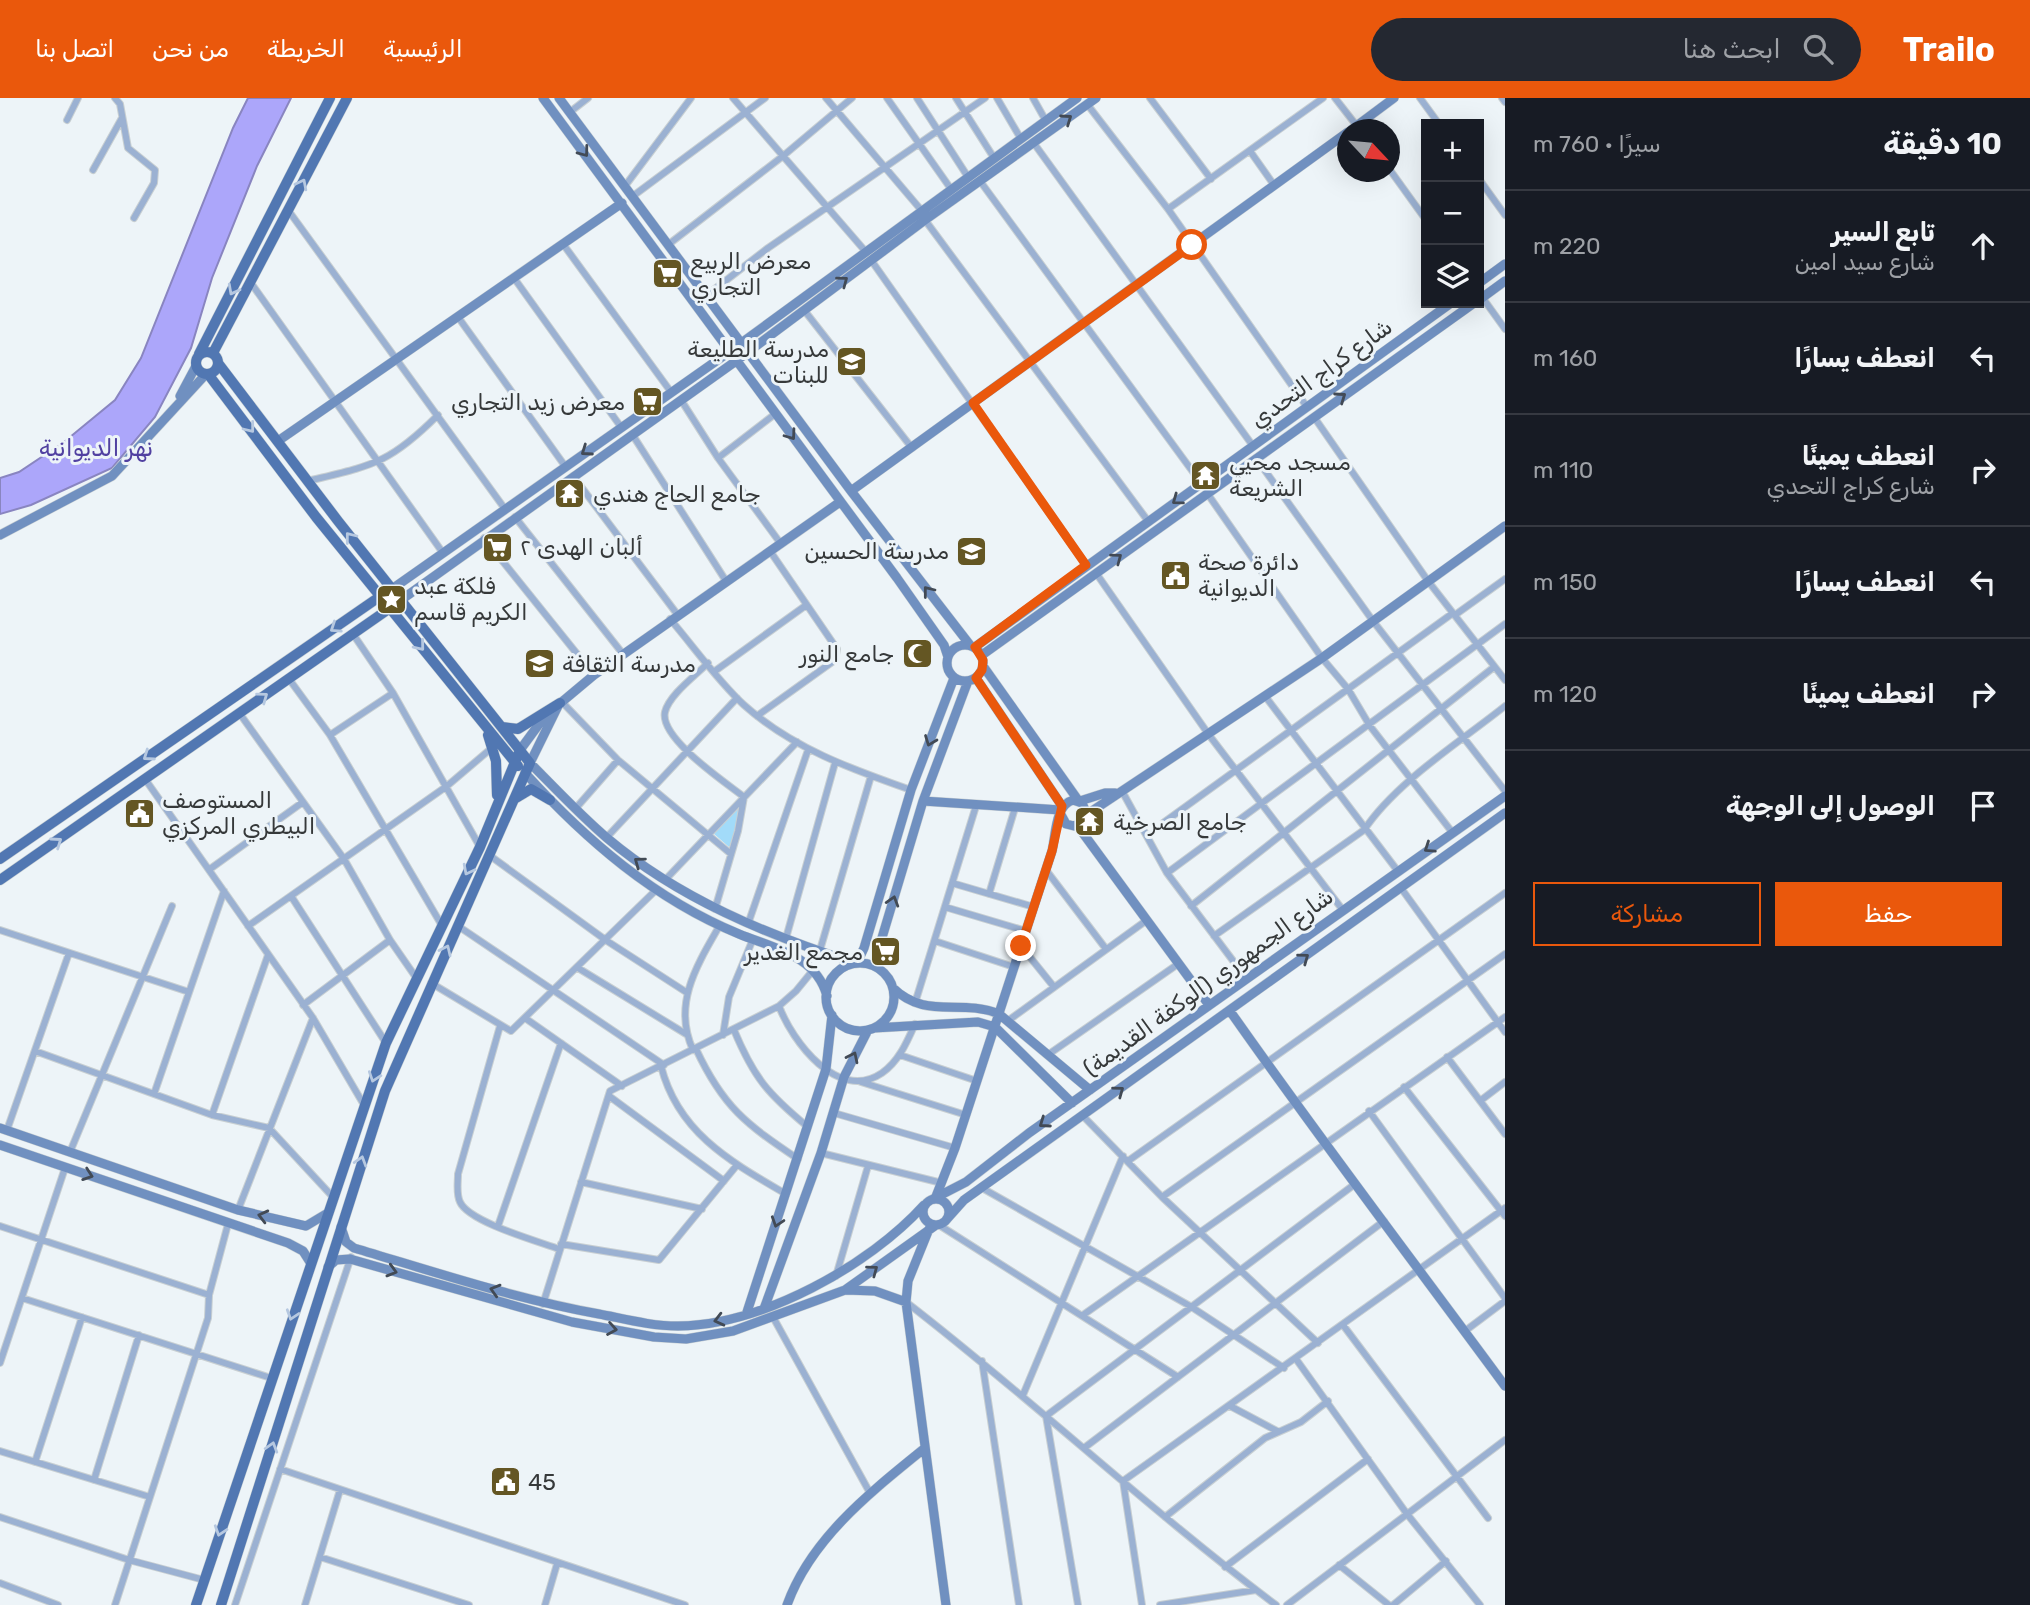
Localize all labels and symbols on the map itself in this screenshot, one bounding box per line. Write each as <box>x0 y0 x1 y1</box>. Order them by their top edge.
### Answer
one-way arrow <box>1059 114 1072 127</box>
north arrow <box>1337 119 1400 182</box>
one-way arrow <box>576 144 589 157</box>
one-way arrow <box>293 179 307 191</box>
route start <box>1176 229 1207 260</box>
place label: معرض الربيع التجاري <box>691 247 811 304</box>
supermarket icon: معرض الربيع التجاري <box>651 257 685 291</box>
one-way arrow <box>835 277 848 289</box>
one-way arrow <box>227 283 241 295</box>
street label: شارع كراج التحدي <box>1245 312 1399 436</box>
place label: مدرسة الطليعة للبنات <box>687 335 829 389</box>
school or university icon: مدرسة الطليعة للبنات <box>835 345 869 379</box>
supermarket icon: معرض زيد التجاري <box>631 385 665 419</box>
place label: معرض زيد التجاري <box>451 388 625 419</box>
one-way arrow <box>1334 392 1347 405</box>
one-way arrow <box>242 420 255 433</box>
one-way arrow <box>782 427 795 440</box>
water label: نهر الديوانية <box>39 434 153 462</box>
one-way arrow <box>581 443 594 455</box>
place label: مسجد محيي الشريعة <box>1229 448 1351 502</box>
temple icon: مسجد محيي الشريعة <box>1189 458 1223 492</box>
temple icon: جامع الحاج هندي <box>553 477 587 511</box>
place label: جامع الحاج هندي <box>593 480 761 511</box>
one-way arrow <box>1172 492 1185 504</box>
supermarket icon: ألبان الهدى ٢ <box>480 530 514 564</box>
one-way arrow <box>346 532 359 544</box>
place label: ألبان الهدى ٢ <box>520 533 643 561</box>
school or university icon: مدرسة الحسين <box>955 534 989 568</box>
place label: مدرسة الحسين <box>804 537 949 565</box>
place label: دائرة صحة الديوانية <box>1198 548 1299 602</box>
one-way arrow <box>1109 554 1121 566</box>
public building icon: دائرة صحة الديوانية <box>1158 558 1192 592</box>
place label: فلكة عبد الكريم قاسم <box>414 572 528 627</box>
place icon: فلكة عبد الكريم قاسم <box>374 582 408 616</box>
one-way arrow <box>924 586 937 599</box>
one-way arrow <box>330 619 343 632</box>
one-way arrow <box>412 637 424 650</box>
mosque icon: جامع النور <box>900 637 934 671</box>
place label: جامع النور <box>797 640 894 671</box>
school or university icon: مدرسة الثقافة <box>522 647 556 681</box>
place label: مدرسة الثقافة <box>562 650 696 678</box>
one-way arrow <box>255 693 268 706</box>
one-way arrow <box>924 735 938 747</box>
one-way arrow <box>143 748 156 760</box>
place label: المستوصف البيطري المركزي <box>162 786 315 843</box>
public building icon: المستوصف البيطري المركزي <box>122 796 156 830</box>
temple icon: جامع الصرخية <box>1073 805 1107 839</box>
place label: جامع الصرخية <box>1113 808 1247 839</box>
one-way arrow <box>49 838 62 850</box>
one-way arrow <box>1423 840 1436 853</box>
one-way arrow <box>634 858 647 870</box>
one-way arrow <box>463 863 477 876</box>
street label: شارع الجمهوري (الوكفة القديمة) <box>1078 882 1340 1085</box>
one-way arrow <box>885 895 899 907</box>
route end <box>1005 930 1036 961</box>
supermarket icon: مجمع الغدير <box>869 935 903 969</box>
place label: مجمع الغدير <box>742 938 863 969</box>
one-way arrow <box>438 945 452 958</box>
one-way arrow <box>1296 954 1309 966</box>
one-way arrow <box>845 1052 859 1064</box>
one-way arrow <box>368 1071 382 1083</box>
one-way arrow <box>1111 1086 1124 1099</box>
one-way arrow <box>1039 1114 1052 1127</box>
one-way arrow <box>353 1156 368 1168</box>
one-way arrow <box>81 1167 93 1181</box>
one-way arrow <box>257 1210 269 1224</box>
one-way arrow <box>771 1216 785 1228</box>
one-way arrow <box>385 1263 397 1278</box>
one-way arrow <box>865 1266 878 1279</box>
one-way arrow <box>490 1284 502 1299</box>
one-way arrow <box>285 1309 300 1321</box>
one-way arrow <box>713 1312 725 1326</box>
one-way arrow <box>606 1321 617 1336</box>
one-way arrow <box>264 1441 278 1454</box>
public building icon: 45 <box>488 1465 522 1499</box>
place label: 45 <box>528 1468 556 1496</box>
one-way arrow <box>214 1525 228 1537</box>

